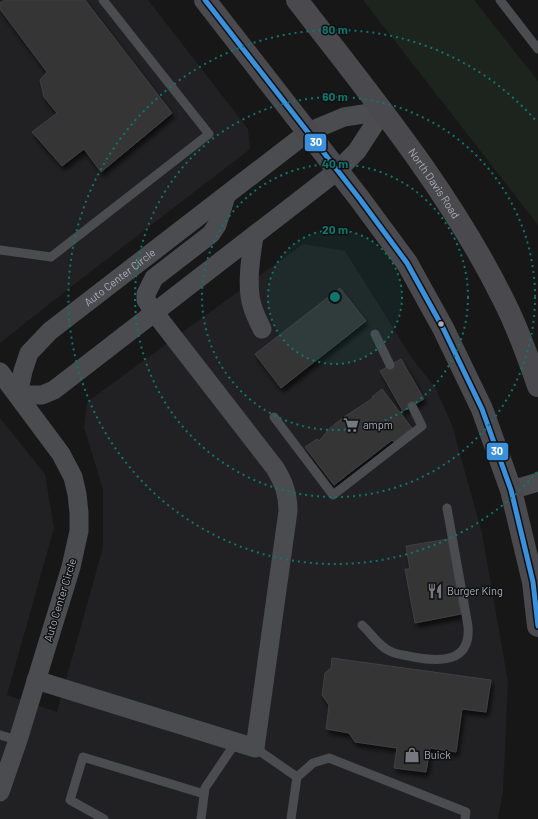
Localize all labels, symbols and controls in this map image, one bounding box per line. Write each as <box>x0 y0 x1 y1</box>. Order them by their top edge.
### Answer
text: 80 m <box>322 22 348 36</box>
text: 60 m <box>322 89 348 103</box>
line badge: 30 <box>304 133 327 152</box>
text: 30 <box>310 135 322 148</box>
street label: North Davis Road <box>406 145 463 221</box>
text: 40 m <box>322 156 348 170</box>
text: 20 m <box>322 222 348 236</box>
street label: Auto Center Circle <box>81 245 158 308</box>
centre of rings <box>328 290 342 304</box>
unlabelled marker <box>436 319 446 329</box>
supermarket icon: ampm <box>342 416 360 434</box>
place label: ampm <box>363 418 393 431</box>
line badge: 30 <box>486 442 509 461</box>
text: 30 <box>491 444 503 457</box>
street label: Auto Center Circle <box>41 556 78 643</box>
restaurant icon: Burger King <box>426 582 444 600</box>
place label: Burger King <box>447 584 503 597</box>
shop icon: Buick <box>403 746 421 764</box>
place label: Buick <box>424 748 451 761</box>

